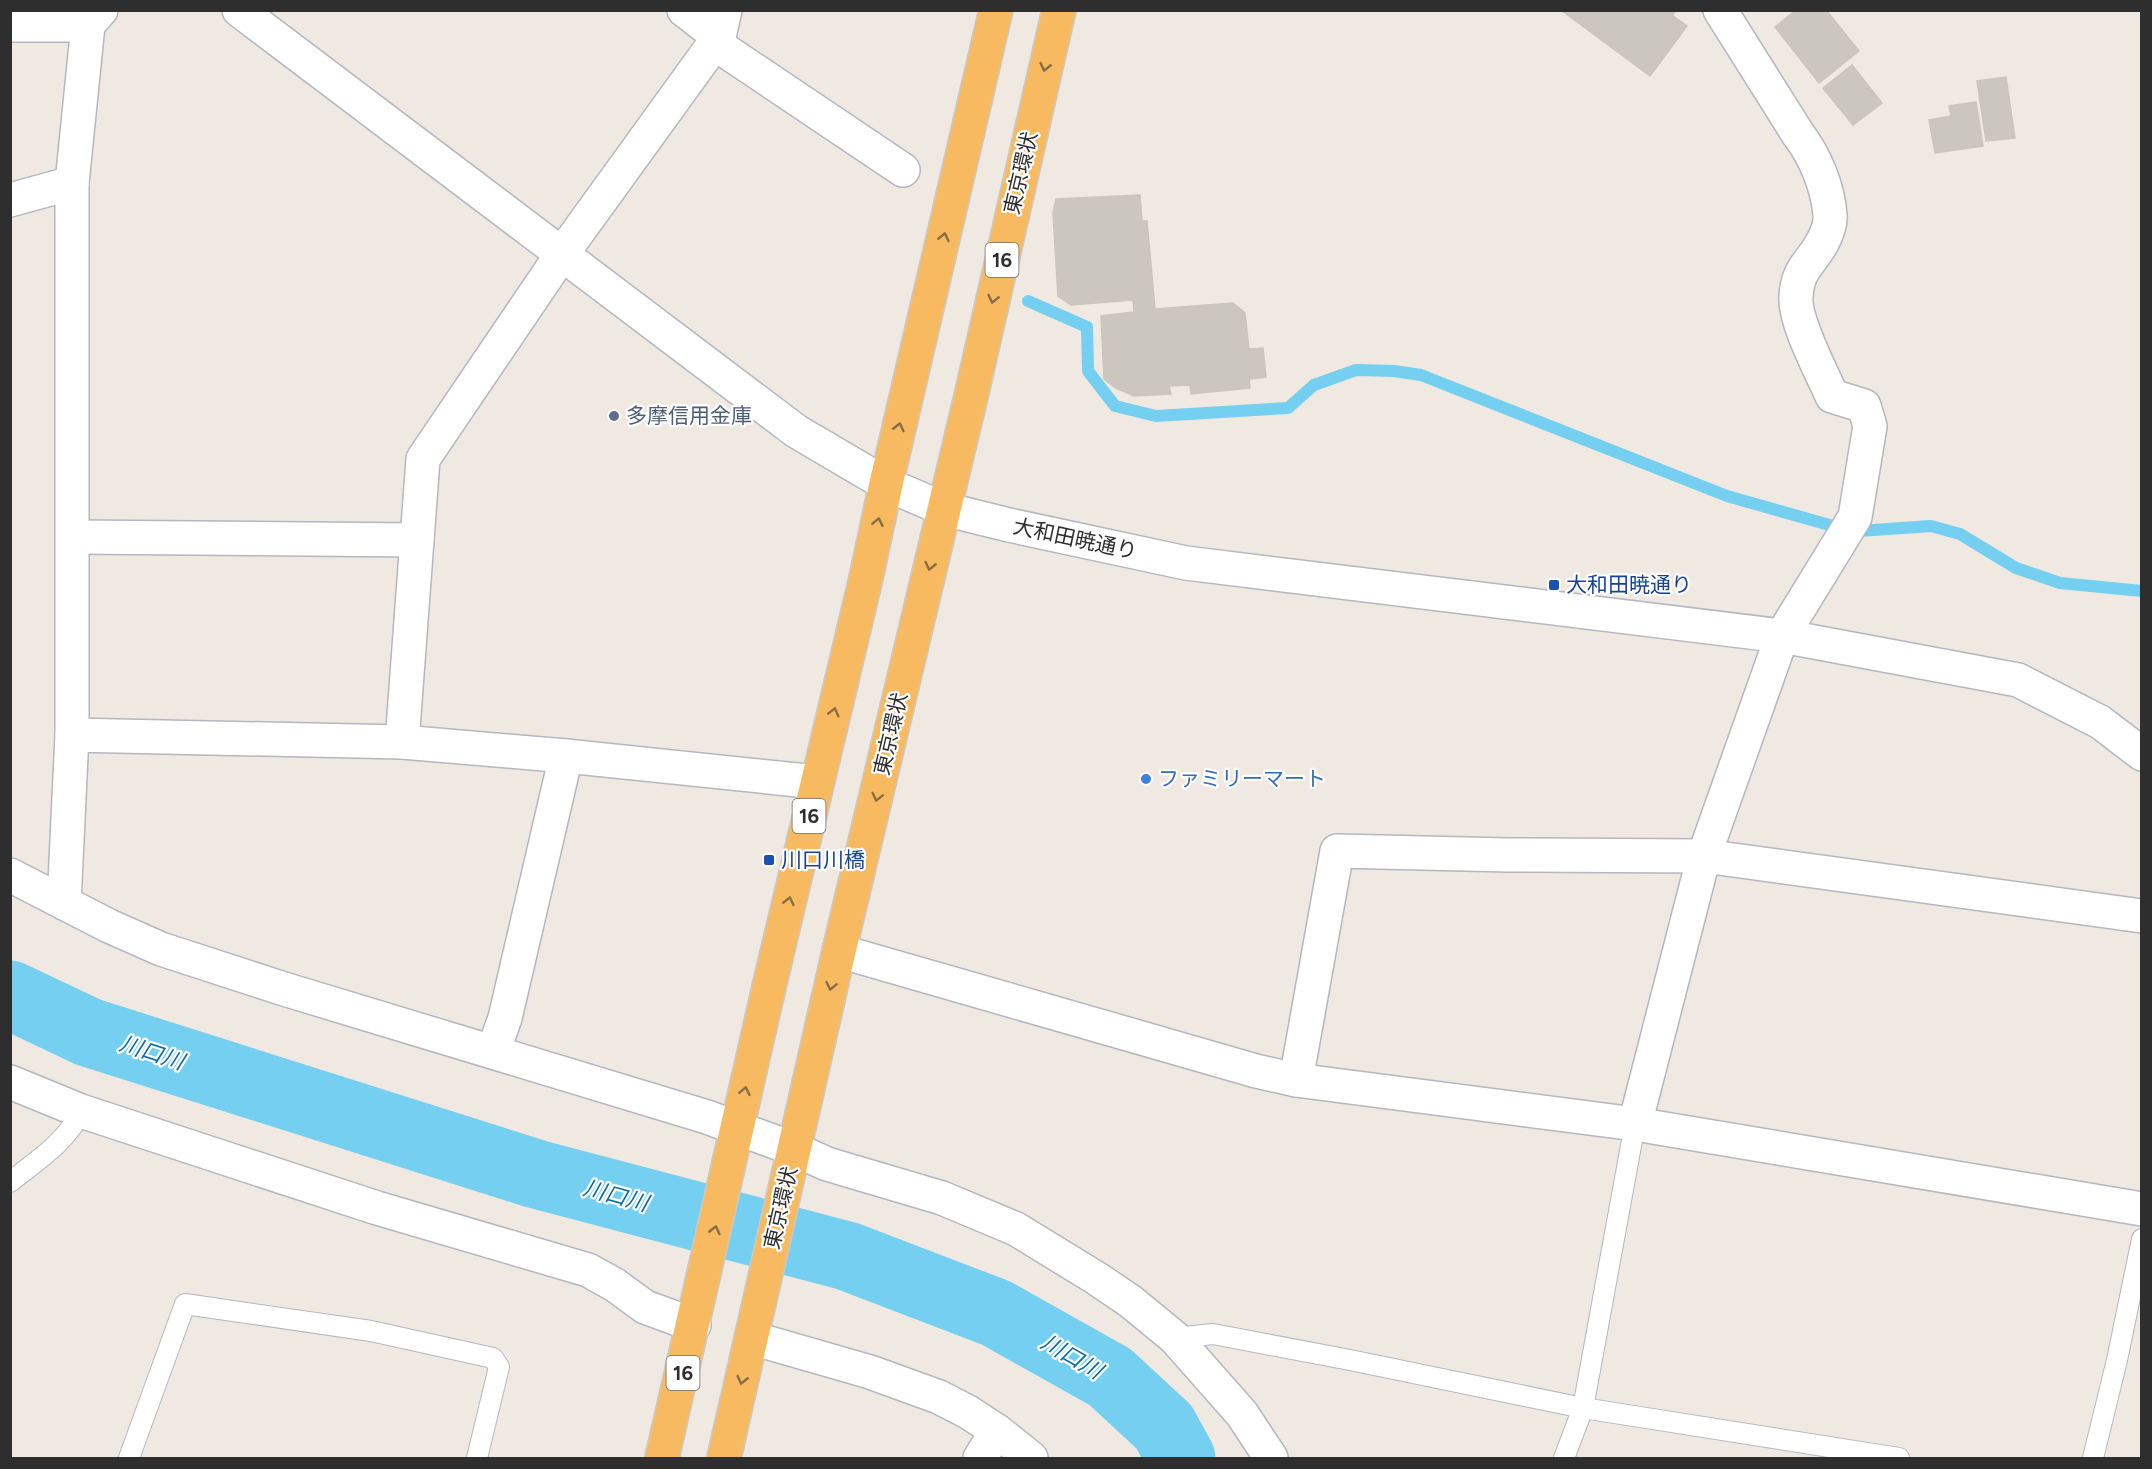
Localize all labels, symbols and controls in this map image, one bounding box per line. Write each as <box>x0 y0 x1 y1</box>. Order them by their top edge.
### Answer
one-way arrow <box>1040 62 1053 72</box>
street label: 東京環状 <box>999 129 1042 217</box>
one-way arrow <box>936 232 949 242</box>
road number: 16 <box>986 243 1018 277</box>
one-way arrow <box>987 293 1000 303</box>
place label: 多摩信用金庫 <box>626 403 752 428</box>
marker: 多摩信用金庫 <box>607 409 621 423</box>
one-way arrow <box>892 422 905 432</box>
street label: 大和田暁通り <box>1011 513 1139 564</box>
one-way arrow <box>871 517 884 527</box>
one-way arrow <box>925 561 938 571</box>
place label: 大和田暁通り <box>1566 572 1692 597</box>
marker: 大和田暁通り <box>1547 578 1561 592</box>
street label: 東京環状 <box>869 690 912 778</box>
one-way arrow <box>826 707 839 717</box>
place label: ファミリーマート <box>1158 766 1326 791</box>
marker: ファミリーマート <box>1139 772 1153 786</box>
one-way arrow <box>871 792 884 802</box>
road number: 16 <box>792 799 826 833</box>
place label: 川口川橋 <box>781 847 865 872</box>
marker: 川口川橋 <box>762 853 776 867</box>
one-way arrow <box>781 897 794 907</box>
one-way arrow <box>826 981 839 991</box>
water label: 川口川 <box>116 1029 189 1076</box>
one-way arrow <box>738 1087 751 1097</box>
street label: 東京環状 <box>759 1164 802 1252</box>
water label: 川口川 <box>580 1174 653 1218</box>
one-way arrow <box>707 1225 720 1235</box>
water label: 川口川 <box>1036 1328 1109 1386</box>
road number: 16 <box>666 1356 700 1390</box>
one-way arrow <box>737 1375 750 1385</box>

